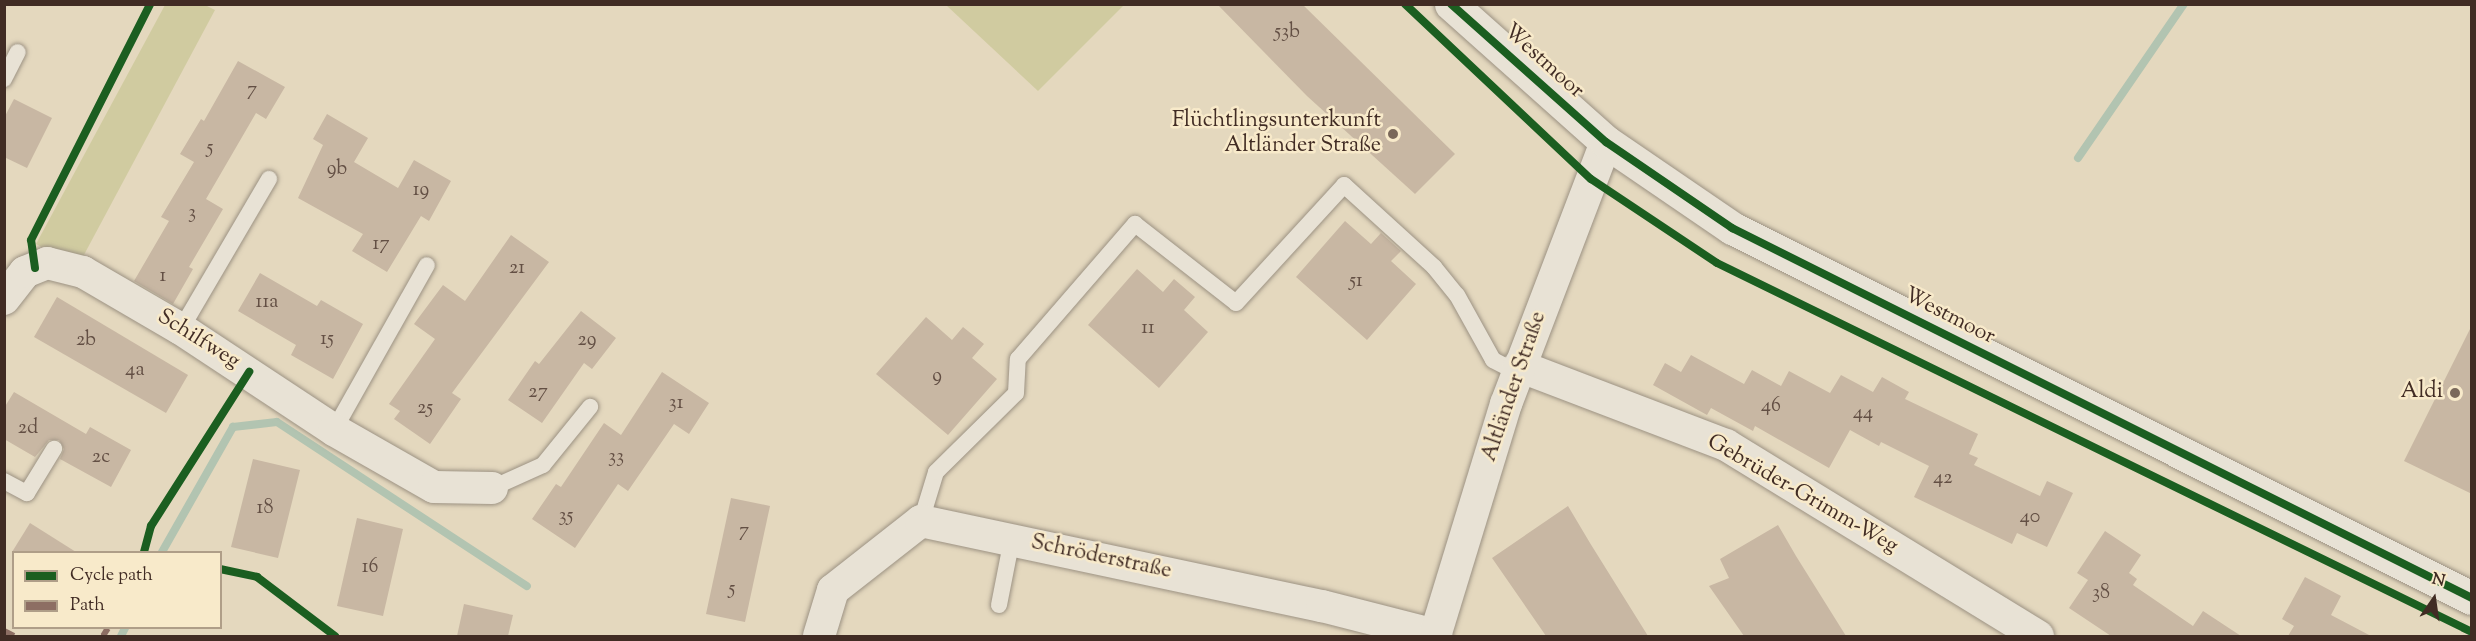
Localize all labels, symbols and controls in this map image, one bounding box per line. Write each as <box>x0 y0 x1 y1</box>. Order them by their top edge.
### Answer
street label: Westmoor <box>1497 19 1589 105</box>
house number: 53b <box>1274 20 1300 44</box>
house number: 7 <box>247 78 257 102</box>
place label: Flüchtlingsunterkunft Altländer Straße <box>1172 108 1381 160</box>
marker: Flüchtlingsunterkunft Altländer Straße <box>1386 127 1400 141</box>
house number: 5 <box>207 136 213 160</box>
house number: 9b <box>327 157 347 181</box>
house number: 19 <box>413 178 429 202</box>
house number: 3 <box>188 201 196 225</box>
house number: 17 <box>373 232 389 256</box>
house number: 21 <box>509 256 525 280</box>
house number: 1 <box>160 264 166 288</box>
house number: 51 <box>1349 269 1363 293</box>
street label: Westmoor <box>1899 283 1999 351</box>
house number: 11a <box>256 290 278 314</box>
street label: Schilfweg <box>152 304 244 376</box>
street label: Altländer Straße <box>1477 309 1553 465</box>
house number: 11 <box>1141 316 1155 340</box>
house number: 15 <box>320 327 334 351</box>
house number: 2b <box>76 328 96 352</box>
house number: 29 <box>577 328 597 352</box>
house number: 4a <box>125 358 145 382</box>
house number: 9 <box>932 364 942 388</box>
house number: 27 <box>528 380 548 404</box>
place label: Aldi <box>2401 380 2443 406</box>
marker: Aldi <box>2448 386 2462 400</box>
house number: 31 <box>669 391 683 415</box>
house number: 46 <box>1761 394 1781 418</box>
house number: 25 <box>417 396 433 420</box>
house number: 44 <box>1853 401 1873 425</box>
house number: 2d <box>18 416 38 440</box>
street label: Gebrüder-Grimm-Weg <box>1702 430 1902 560</box>
house number: 2c <box>92 445 110 469</box>
house number: 33 <box>608 445 624 469</box>
house number: 42 <box>1933 466 1953 490</box>
house number: 18 <box>257 496 273 520</box>
house number: 35 <box>559 504 573 528</box>
house number: 40 <box>2020 505 2040 529</box>
house number: 7 <box>739 519 749 543</box>
street label: Schröderstraße <box>1028 530 1174 586</box>
legend <box>12 551 222 629</box>
house number: 16 <box>362 555 378 579</box>
text: Cycle path <box>70 563 153 589</box>
text: N <box>2429 568 2447 594</box>
north arrow <box>2404 569 2464 629</box>
house number: 5 <box>729 577 735 601</box>
house number: 38 <box>2092 581 2110 605</box>
text: Path <box>70 593 105 619</box>

